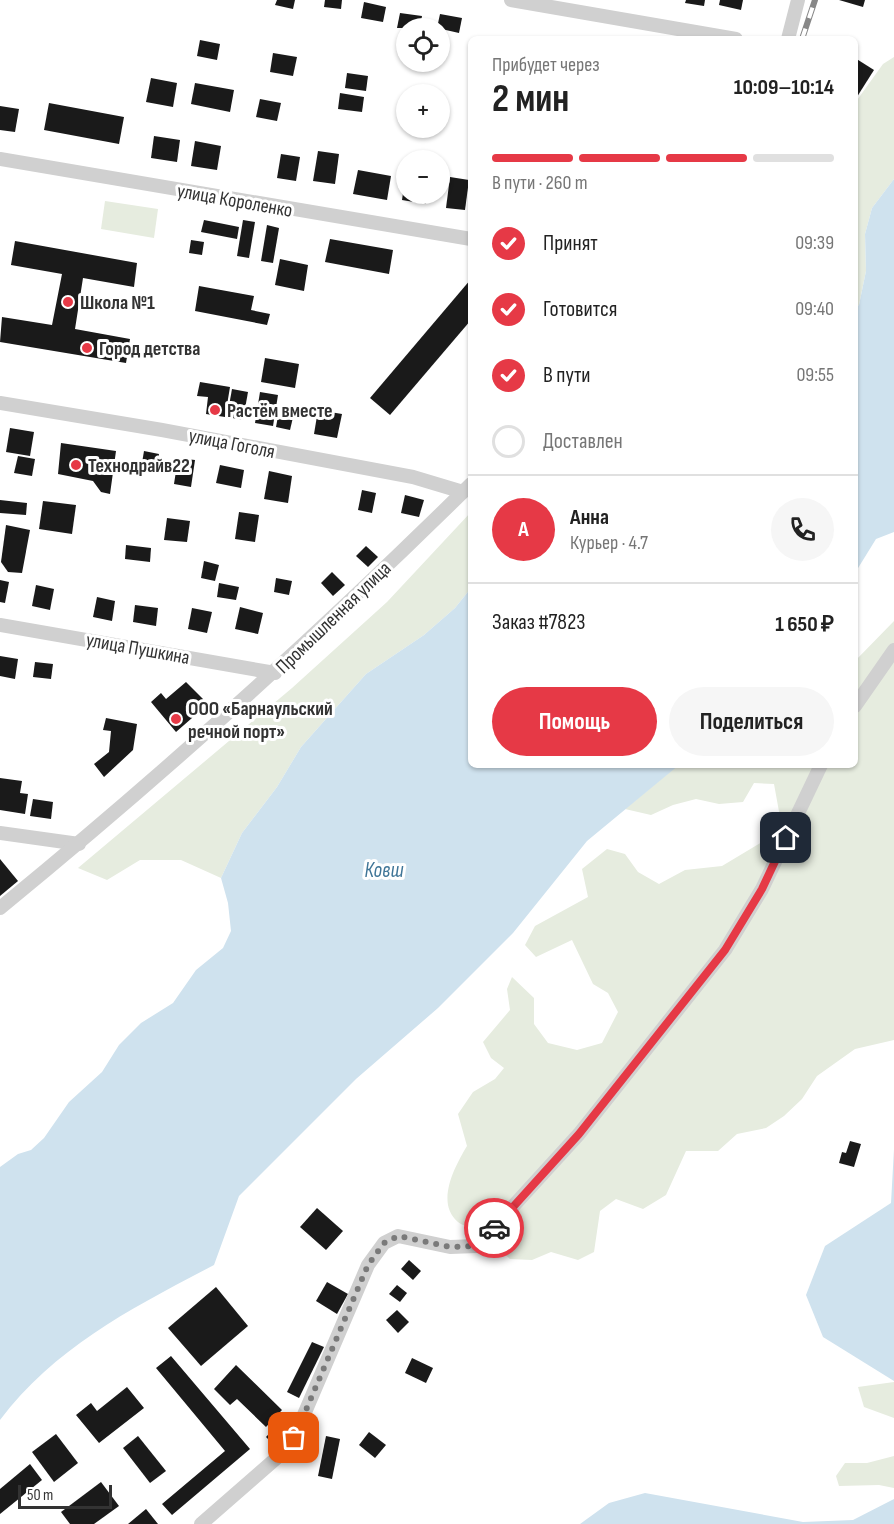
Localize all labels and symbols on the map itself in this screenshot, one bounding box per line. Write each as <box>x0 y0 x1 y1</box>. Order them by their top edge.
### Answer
street label: улица Короленко <box>175 179 294 223</box>
place label: Школа №1 <box>80 291 155 315</box>
marker: Школа №1 <box>61 295 75 309</box>
place label: Город детства <box>99 337 200 361</box>
marker: Город детства <box>80 341 94 355</box>
place label: Растём вместе <box>227 399 333 423</box>
marker: Растём вместе <box>208 403 222 417</box>
street label: улица Гоголя <box>187 424 277 464</box>
place label: Технодрайв22 <box>88 454 190 478</box>
marker: Технодрайв22 <box>69 458 83 472</box>
street label: Промышленная улица <box>271 557 396 679</box>
street label: улица Пушкина <box>84 628 192 670</box>
place label: ООО «Барнаульский речной порт» <box>188 697 333 744</box>
marker: ООО «Барнаульский речной порт» <box>169 712 183 726</box>
pin <box>760 812 811 863</box>
water label: Ковш <box>364 858 404 883</box>
courier <box>464 1198 524 1258</box>
pin <box>268 1412 319 1463</box>
scale bar <box>18 1482 112 1510</box>

